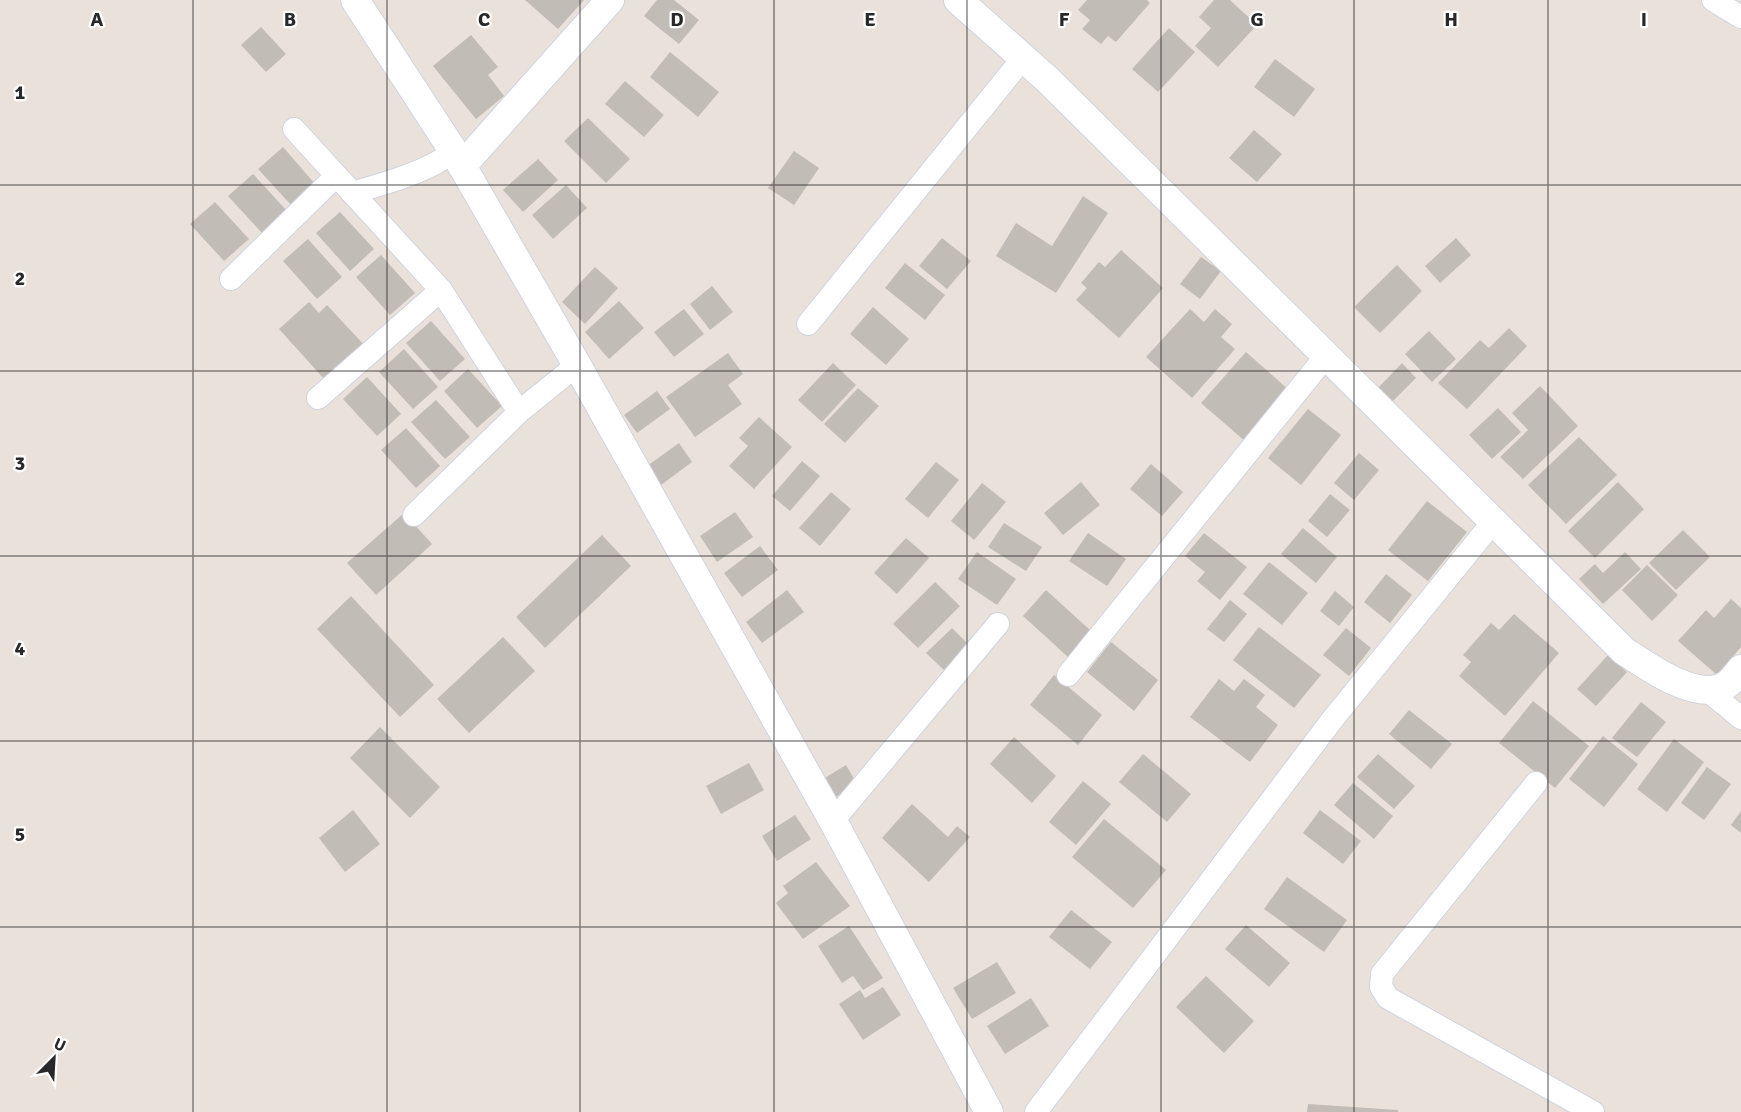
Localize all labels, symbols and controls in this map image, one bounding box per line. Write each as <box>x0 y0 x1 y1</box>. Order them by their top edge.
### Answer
text: A <box>91 7 104 32</box>
text: B <box>284 7 296 32</box>
text: C <box>478 7 490 32</box>
text: D <box>670 7 684 32</box>
text: E <box>864 7 876 32</box>
text: F <box>1059 7 1070 32</box>
text: G <box>1250 7 1264 32</box>
text: H <box>1444 7 1458 32</box>
text: I <box>1641 7 1647 32</box>
text: 1 <box>15 80 26 105</box>
text: 2 <box>15 266 25 291</box>
text: 3 <box>15 451 25 476</box>
text: 4 <box>15 636 26 661</box>
text: 5 <box>15 822 25 847</box>
north arrow <box>24 1028 84 1088</box>
text: U <box>51 1034 69 1057</box>

